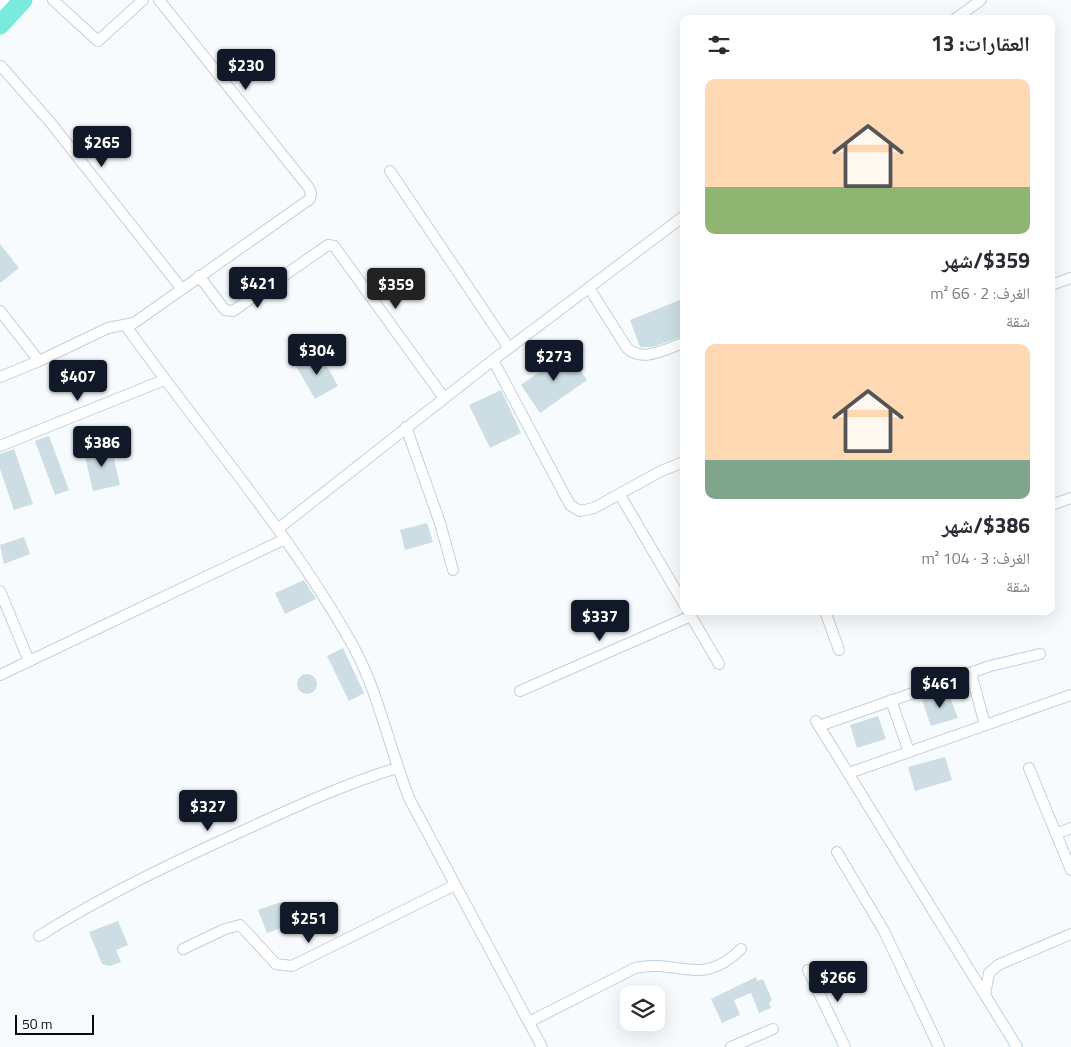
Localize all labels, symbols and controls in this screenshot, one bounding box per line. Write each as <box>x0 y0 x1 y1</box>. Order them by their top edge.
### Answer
text: العقارات: 13 <box>931 27 1030 59</box>
icon: filters <box>705 31 733 59</box>
pin: $230 <box>216 48 276 91</box>
text: $230 <box>228 53 264 77</box>
icon: home <box>823 111 913 201</box>
pin: $265 <box>72 126 132 168</box>
text: $265 <box>84 130 120 154</box>
text: $359/شهر <box>942 244 1030 276</box>
pin: $421 <box>228 266 288 309</box>
pin: $359 <box>366 268 426 310</box>
text: $421 <box>240 271 276 295</box>
text: $359 <box>378 272 414 296</box>
text: الغرف: 2 · 66 m² <box>930 281 1030 305</box>
text: شقة <box>1006 309 1030 333</box>
pin: $304 <box>287 334 347 376</box>
text: $304 <box>299 338 335 362</box>
pin: $273 <box>524 340 584 382</box>
text: $273 <box>536 344 572 368</box>
pin: $407 <box>48 360 108 402</box>
text: $407 <box>60 364 96 388</box>
icon: home <box>823 376 913 466</box>
pin: $386 <box>72 426 132 468</box>
text: $386 <box>84 430 120 454</box>
text: $386/شهر <box>942 509 1030 541</box>
text: الغرف: 3 · 104 m² <box>921 546 1030 570</box>
text: شقة <box>1006 574 1030 598</box>
pin: $337 <box>570 600 630 642</box>
text: $337 <box>582 604 618 628</box>
pin: $461 <box>910 666 970 709</box>
text: $461 <box>922 671 958 695</box>
pin: $327 <box>178 790 238 832</box>
text: $327 <box>190 794 226 818</box>
pin: $251 <box>279 902 339 944</box>
text: $251 <box>291 906 327 930</box>
pin: $266 <box>808 960 868 1003</box>
text: $266 <box>820 965 856 989</box>
map controls <box>620 986 665 1031</box>
button: layers <box>620 986 665 1031</box>
scale bar <box>15 1012 94 1035</box>
text: 50 m <box>22 1013 52 1034</box>

